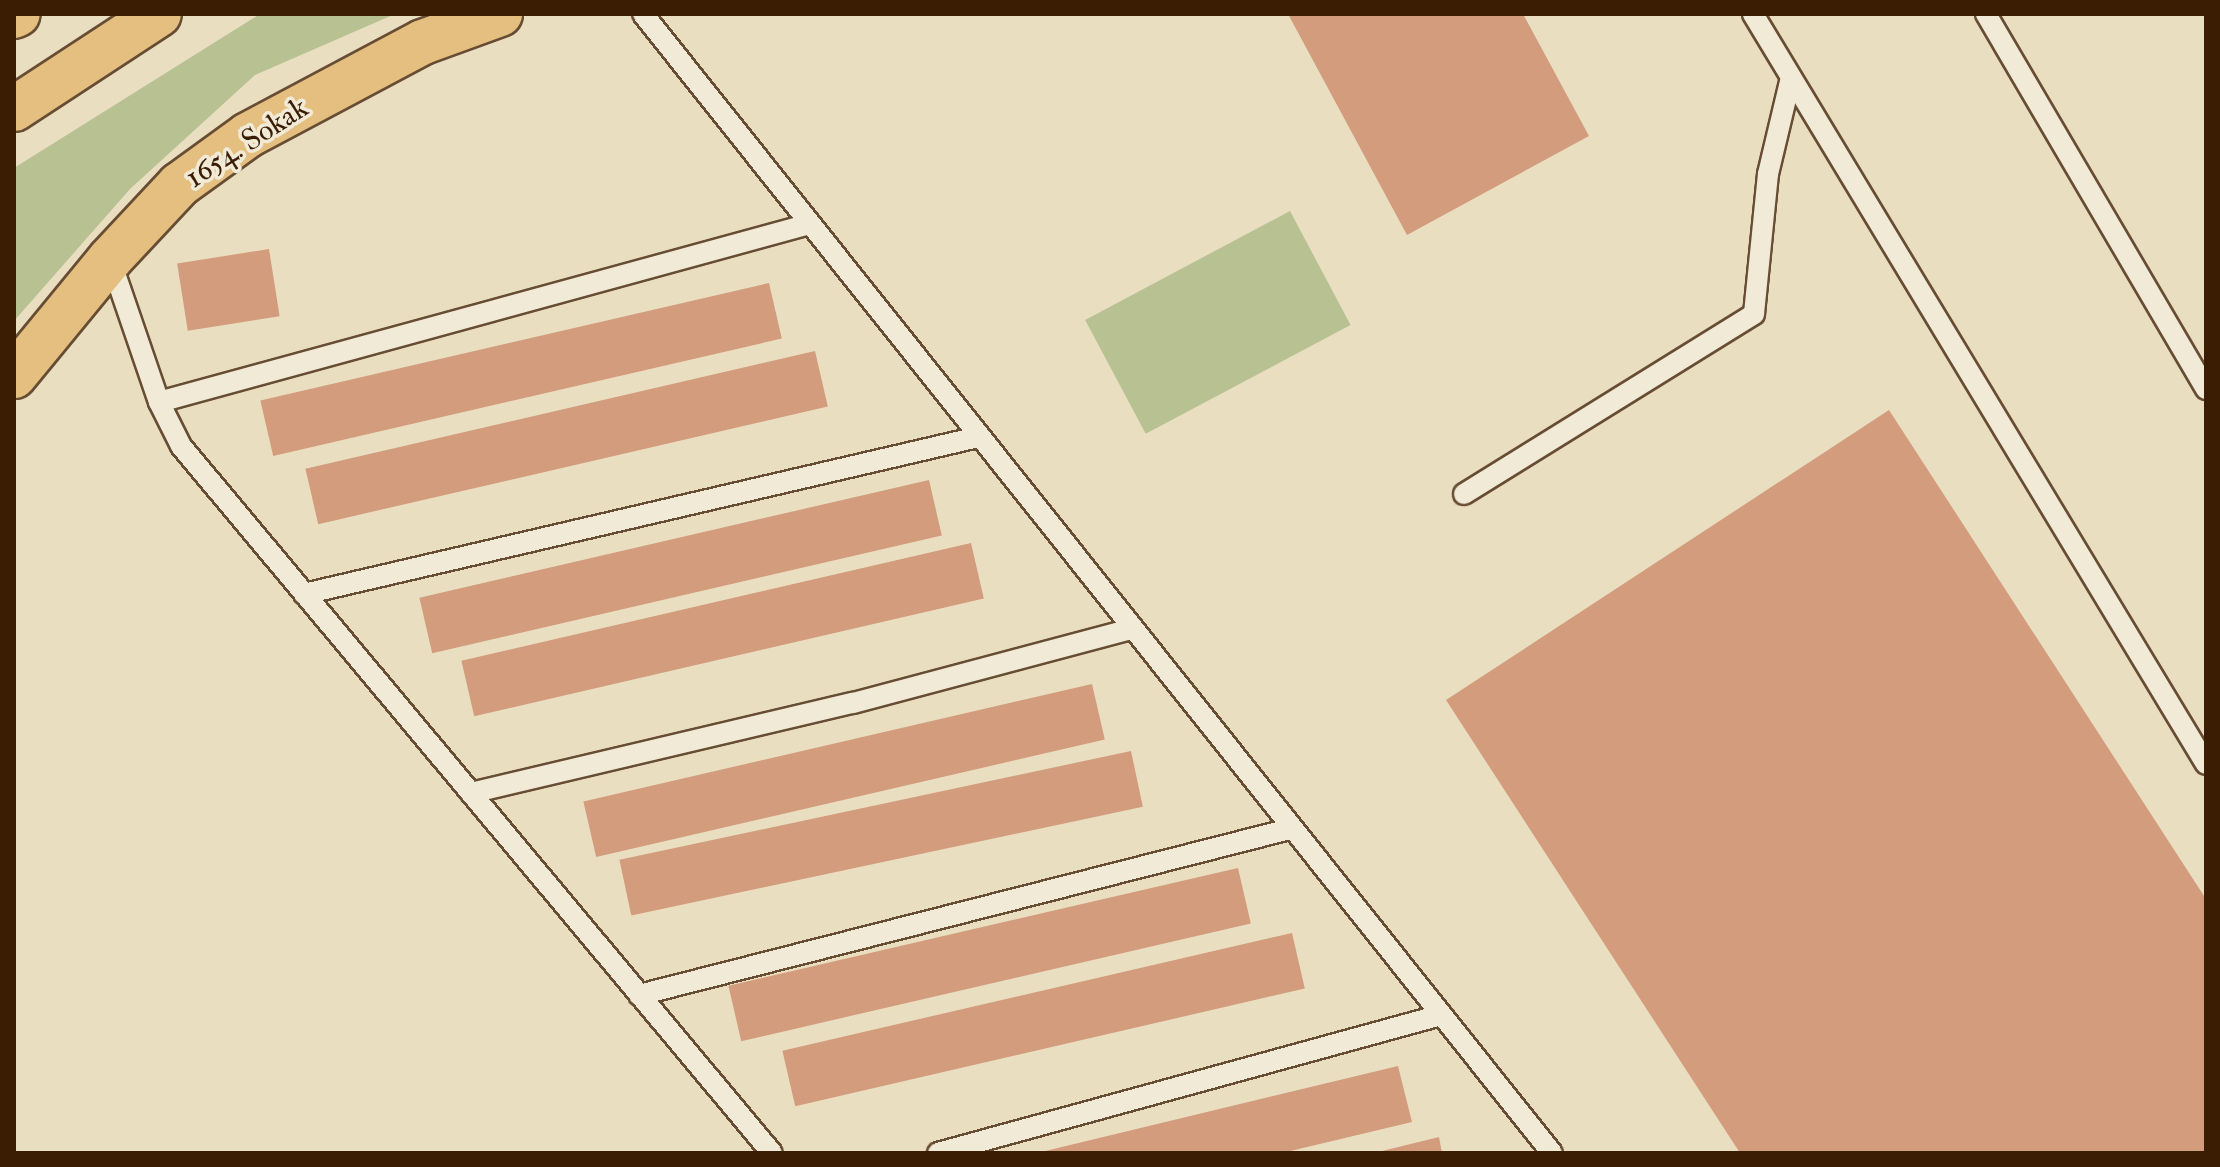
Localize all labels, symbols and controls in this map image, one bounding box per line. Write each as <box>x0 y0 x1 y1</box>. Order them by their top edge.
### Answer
street label: 1654. Sokak <box>179 90 315 196</box>

